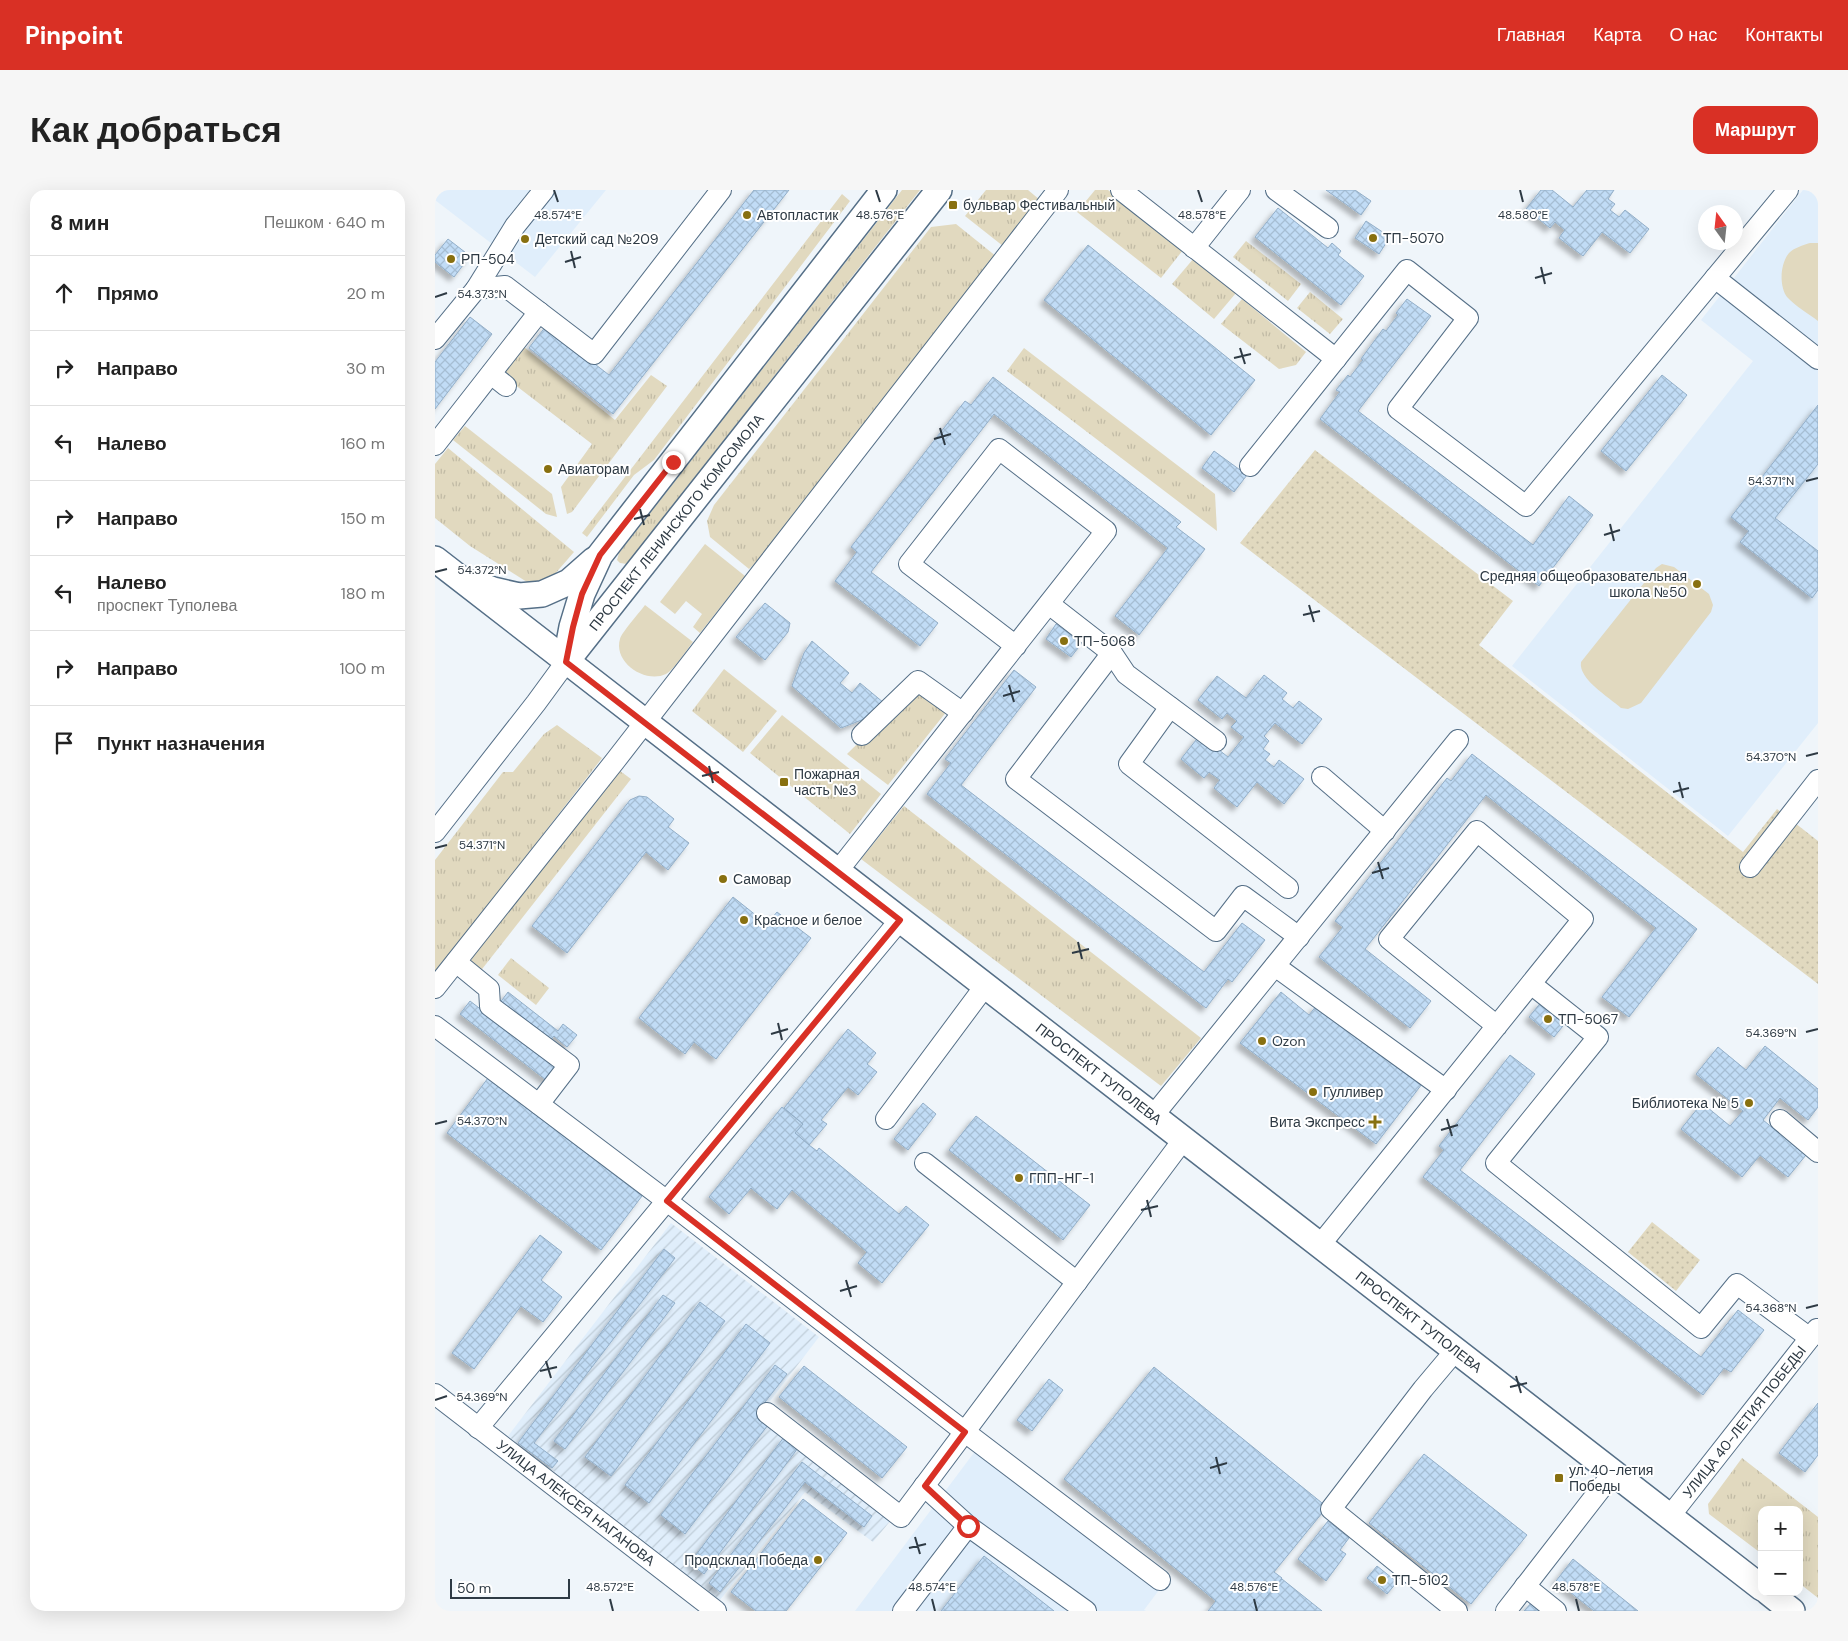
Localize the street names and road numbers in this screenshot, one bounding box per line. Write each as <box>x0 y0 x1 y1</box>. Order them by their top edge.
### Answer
street label: ПРОСПЕКТ ЛЕНИНСКОГО КОМСОМОЛА <box>585 410 768 634</box>
street label: ПРОСПЕКТ ТУПОЛЕВА <box>1032 1019 1166 1129</box>
street label: ПРОСПЕКТ ТУПОЛЕВА <box>1352 1267 1486 1377</box>
street label: УЛИЦА 40-ЛЕТИЯ ПОБЕДЫ <box>1679 1342 1810 1502</box>
street label: УЛИЦА АЛЕКСЕЯ НАГАНОВА <box>493 1436 659 1570</box>

